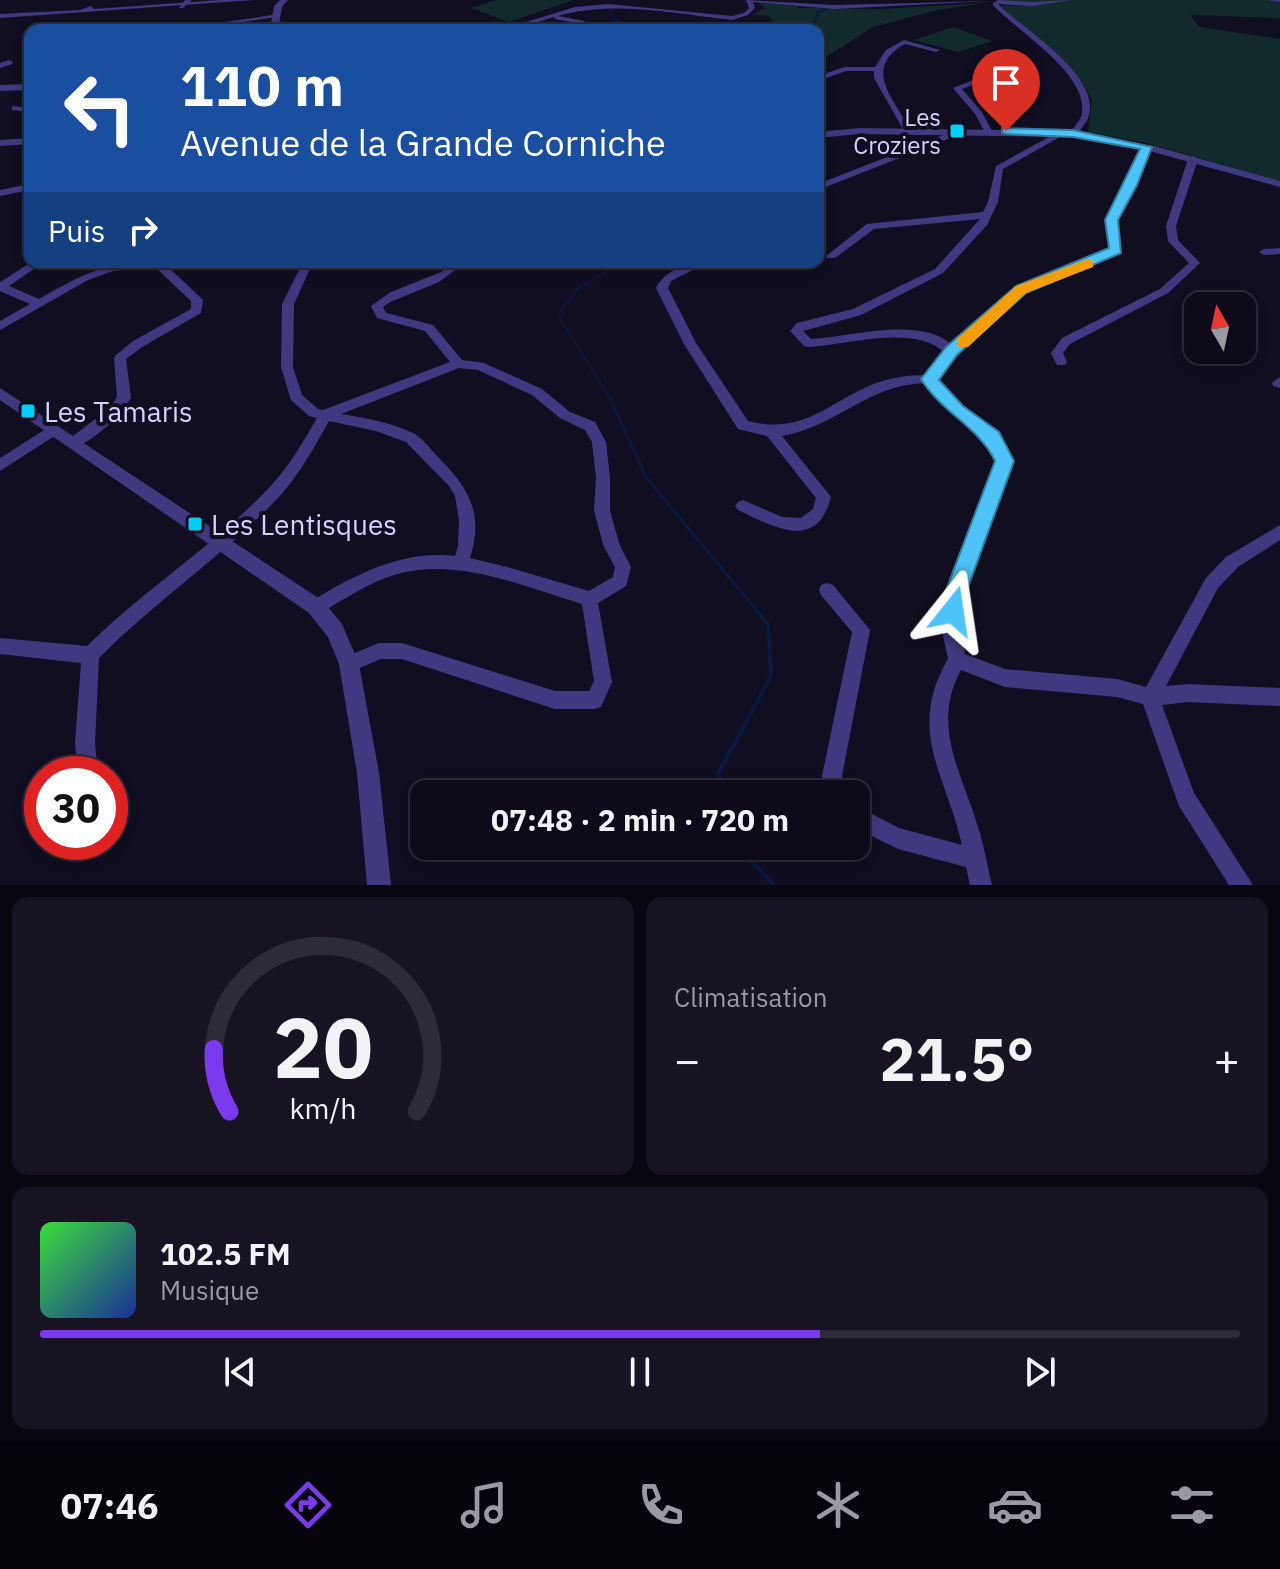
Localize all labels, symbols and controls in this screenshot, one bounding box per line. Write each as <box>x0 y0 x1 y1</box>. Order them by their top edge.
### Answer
text: 110 m <box>180 49 344 121</box>
pin <box>972 49 1040 131</box>
icon: left <box>48 56 152 160</box>
icon: arrive <box>984 61 1028 105</box>
place label: Les Croziers <box>853 101 941 161</box>
text: Avenue de la Grande Corniche <box>180 119 666 166</box>
marker: Les Croziers <box>948 122 966 140</box>
icon: right <box>121 208 165 252</box>
text: Puis <box>48 211 105 250</box>
north arrow <box>1184 292 1256 364</box>
map controls <box>1184 292 1256 364</box>
place label: Les Tamaris <box>44 393 193 430</box>
marker: Les Tamaris <box>19 402 37 420</box>
place label: Les Lentisques <box>211 506 397 543</box>
marker: Les Lentisques <box>186 515 204 533</box>
position arrow <box>911 569 995 653</box>
speed limit sign: 30 <box>24 756 128 860</box>
text: 07:48 · 2 min · 720 m <box>491 800 789 839</box>
text: Climatisation <box>674 980 827 1014</box>
text: 20 <box>273 993 373 1101</box>
text: 21.5° <box>880 1019 1034 1098</box>
text: − <box>674 1031 700 1088</box>
text: + <box>1214 1031 1240 1088</box>
text: km/h <box>289 1090 357 1127</box>
text: 102.5 FM <box>160 1234 291 1273</box>
text: Musique <box>160 1273 259 1307</box>
icon: previous <box>218 1350 262 1394</box>
icon: pause <box>618 1350 662 1394</box>
icon: next <box>1018 1350 1062 1394</box>
icon: directions <box>280 1477 336 1533</box>
icon: music <box>456 1477 512 1533</box>
icon: phone <box>633 1477 689 1533</box>
icon: climate <box>810 1477 866 1533</box>
icon: car <box>987 1477 1043 1533</box>
icon: filters <box>1164 1477 1220 1533</box>
text: 07:46 <box>60 1482 159 1529</box>

